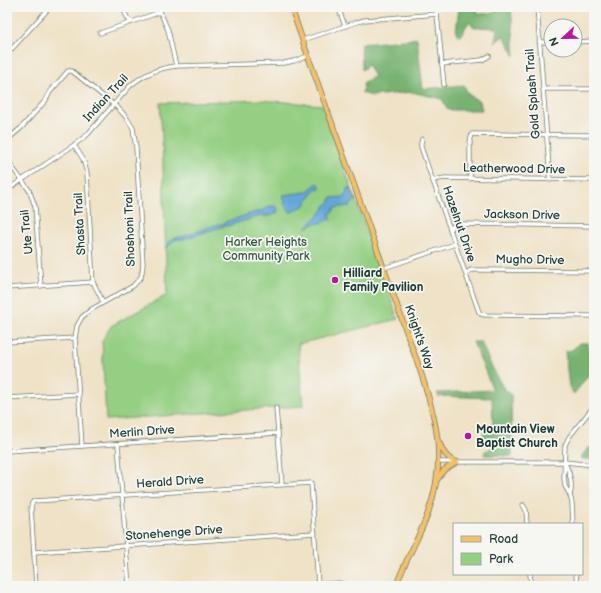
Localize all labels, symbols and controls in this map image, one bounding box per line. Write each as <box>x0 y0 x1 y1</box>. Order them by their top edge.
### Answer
north arrow <box>543 18 583 58</box>
text: N <box>547 35 562 48</box>
street label: Gold Splash Trail <box>522 48 544 140</box>
street label: Indian Trail <box>80 71 132 125</box>
street label: Leatherwood Drive <box>463 161 565 177</box>
street label: Hazelnut Drive <box>439 184 479 264</box>
street label: Shoshoni Trail <box>121 191 139 267</box>
street label: Shasta Trail <box>71 192 89 256</box>
street label: Jackson Drive <box>484 207 560 223</box>
street label: Ute Trail <box>17 209 37 255</box>
park label: Harker Heights Community Park <box>222 235 310 264</box>
street label: Mugho Drive <box>495 252 565 268</box>
place label: Hilliard Family Pavilion <box>343 266 424 295</box>
marker: Hilliard Family Pavilion <box>330 275 340 285</box>
street label: Knight's Way <box>401 303 437 372</box>
street label: Merlin Drive <box>109 422 175 442</box>
place label: Mountain View Baptist Church <box>476 422 558 451</box>
marker: Mountain View Baptist Church <box>463 431 473 441</box>
street label: Herald Drive <box>136 472 204 492</box>
street label: Stonehenge Drive <box>125 522 223 544</box>
legend <box>453 523 583 575</box>
text: Road <box>489 532 518 547</box>
text: Park <box>489 552 513 567</box>

